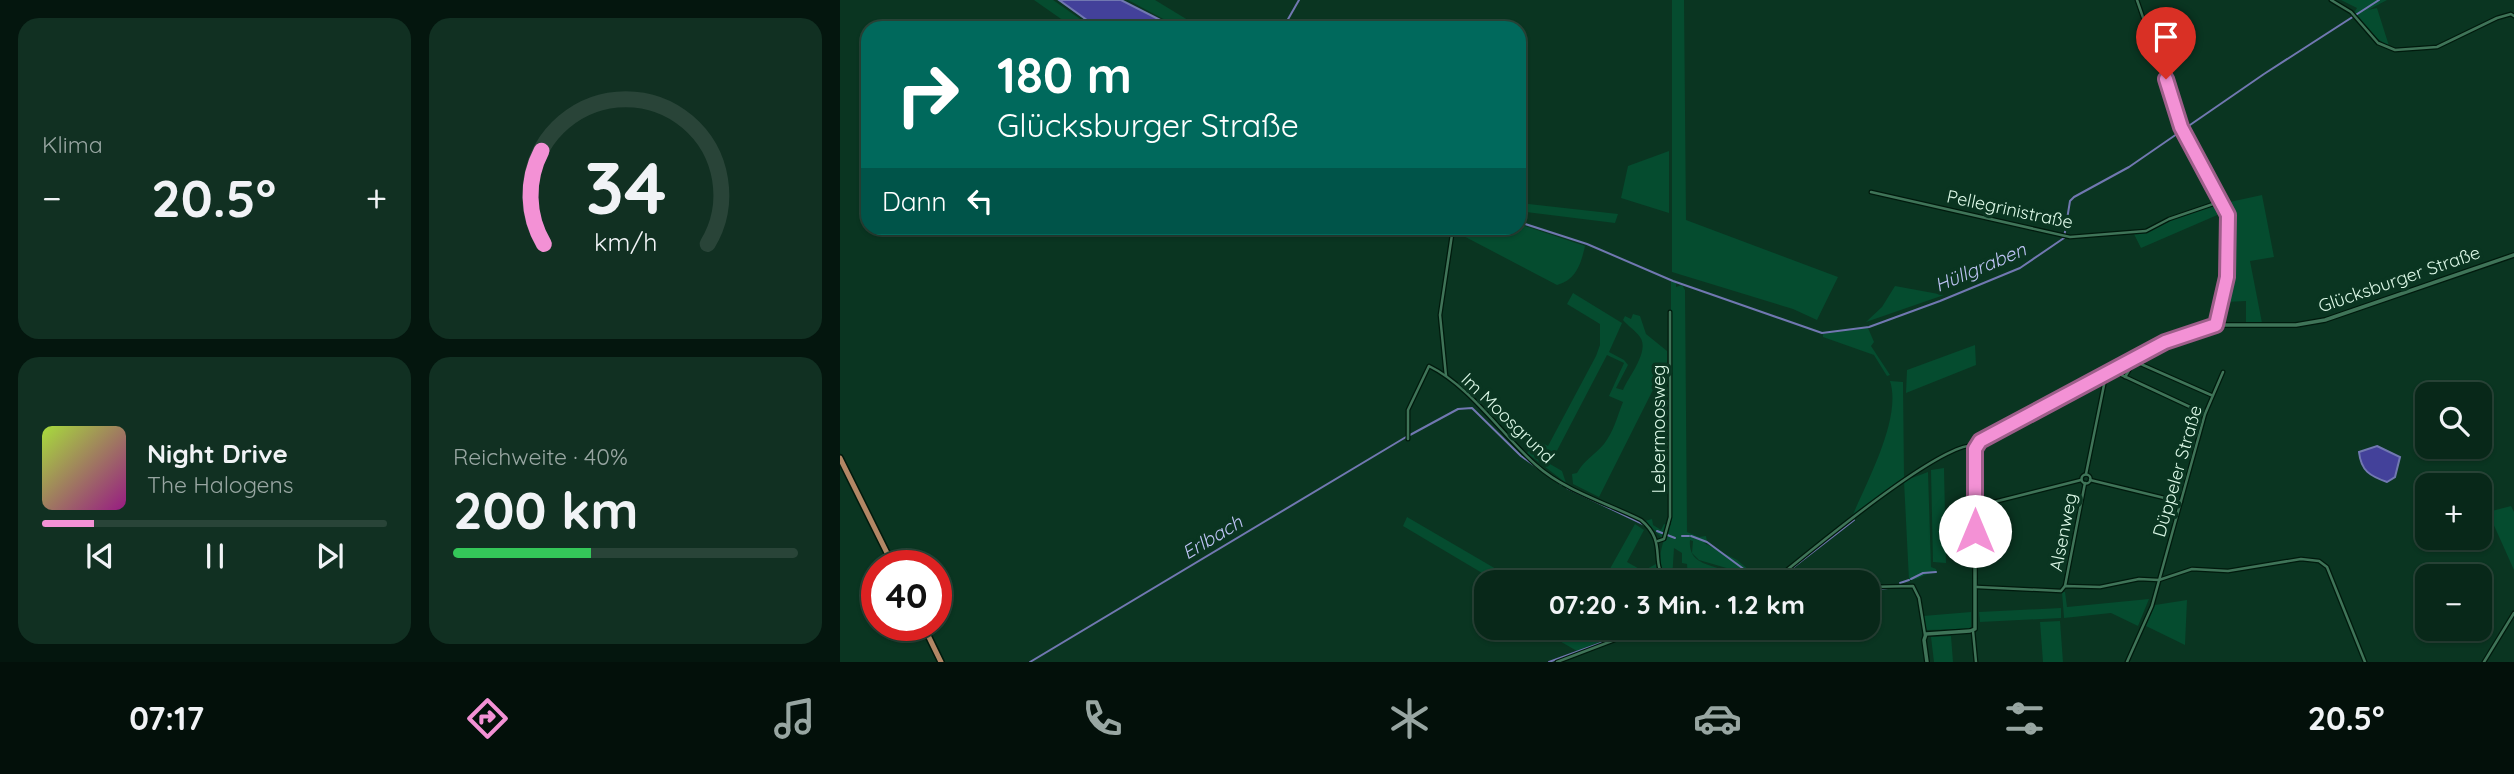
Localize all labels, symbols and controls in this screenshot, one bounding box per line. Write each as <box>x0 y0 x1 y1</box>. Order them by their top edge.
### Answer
pin <box>2136 7 2196 79</box>
icon: arrive <box>2147 18 2185 56</box>
text: 180 m <box>997 44 1132 105</box>
icon: right <box>882 49 973 140</box>
text: Glücksburger Straße <box>997 105 1299 145</box>
text: Klima <box>42 130 103 159</box>
text: 34 <box>585 142 666 233</box>
text: 20.5° <box>151 165 276 230</box>
text: − <box>42 174 62 222</box>
text: + <box>366 174 387 222</box>
icon: left <box>961 182 999 220</box>
street label: Pellegrinistraße <box>1945 184 2075 234</box>
text: Dann <box>882 185 947 218</box>
text: km/h <box>594 226 657 257</box>
water label: Hüllgraben <box>1931 237 2030 297</box>
street label: Glücksburger Straße <box>2315 240 2483 318</box>
street label: Lebermoosweg <box>1647 364 1670 494</box>
street label: Im Moosgrund <box>1457 368 1559 468</box>
map controls <box>2415 382 2492 641</box>
button: search <box>2415 382 2492 459</box>
street label: Düppeler Straße <box>2147 402 2207 540</box>
text: Night Drive <box>147 437 288 470</box>
text: Reichweite · 40% <box>453 442 628 471</box>
text: The Halogens <box>147 470 294 499</box>
button: + <box>2415 473 2492 550</box>
text: 200 km <box>453 477 639 542</box>
street label: Alsenweg <box>2044 491 2082 573</box>
position arrow <box>1938 494 2012 568</box>
water label: Erlbach <box>1177 509 1248 564</box>
icon: previous <box>81 537 119 575</box>
icon: pause <box>196 537 234 575</box>
icon: next <box>311 537 349 575</box>
speed limit sign: 40 <box>861 550 952 641</box>
button: − <box>2415 564 2492 641</box>
text: 07:20 · 3 Min. · 1.2 km <box>1549 588 1805 621</box>
icon: directions <box>463 694 512 743</box>
icon: music <box>770 694 819 743</box>
icon: phone <box>1078 694 1127 743</box>
icon: climate <box>1385 694 1434 743</box>
icon: car <box>1693 694 1742 743</box>
icon: filters <box>2000 694 2049 743</box>
text: 07:17 <box>129 698 204 738</box>
text: 20.5° <box>2308 698 2385 738</box>

